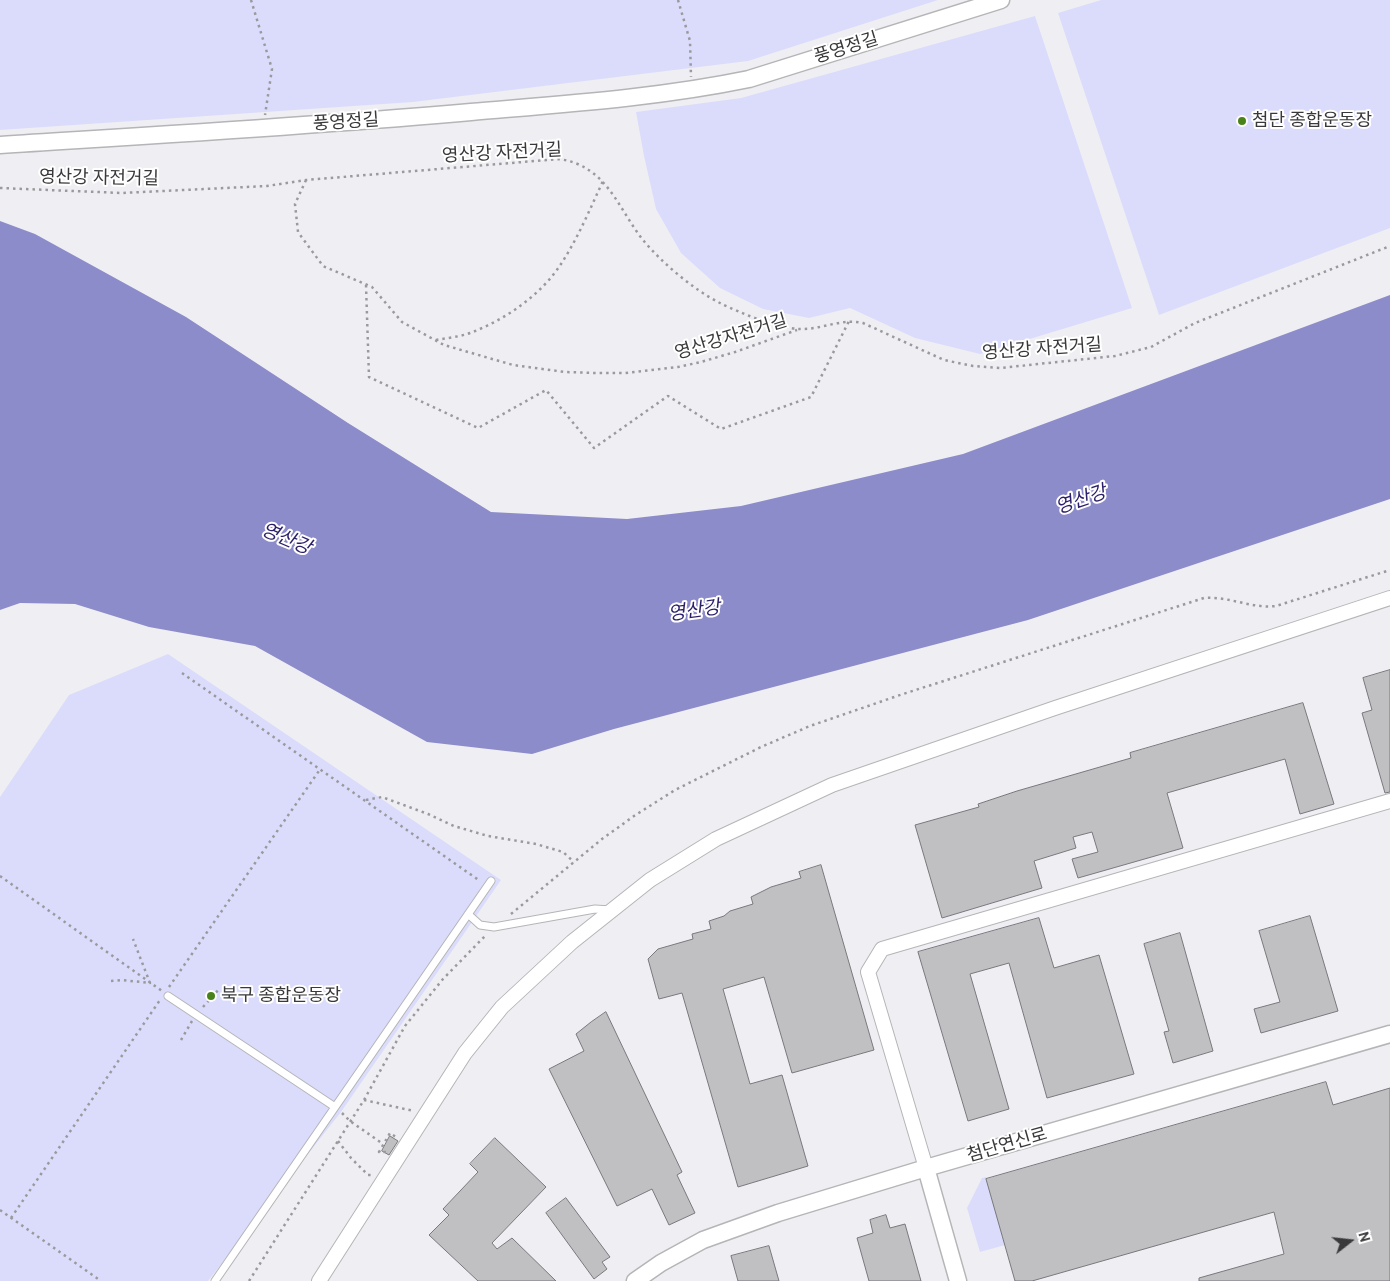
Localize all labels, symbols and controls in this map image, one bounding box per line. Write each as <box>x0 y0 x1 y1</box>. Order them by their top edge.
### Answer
street label: 풍영정길 <box>811 28 881 68</box>
street label: 풍영정길 <box>312 109 380 135</box>
place label: 첨단 종합운동장 <box>1252 110 1372 132</box>
marker: 첨단 종합운동장 <box>1236 115 1248 127</box>
street label: 영산강 자전거길 <box>442 139 562 167</box>
street label: 영산강 자전거길 <box>39 166 159 190</box>
street label: 영산강자전거길 <box>672 310 790 364</box>
street label: 영산강 자전거길 <box>981 334 1103 364</box>
water label: 영산강 <box>1052 481 1110 519</box>
water label: 영산강 <box>257 518 315 560</box>
water label: 영산강 <box>666 596 722 626</box>
place label: 북구 종합운동장 <box>221 985 341 1007</box>
marker: 북구 종합운동장 <box>205 990 217 1002</box>
street label: 첨단연신로 <box>964 1123 1050 1167</box>
north arrow <box>1325 1216 1375 1266</box>
text: N <box>1354 1230 1374 1244</box>

